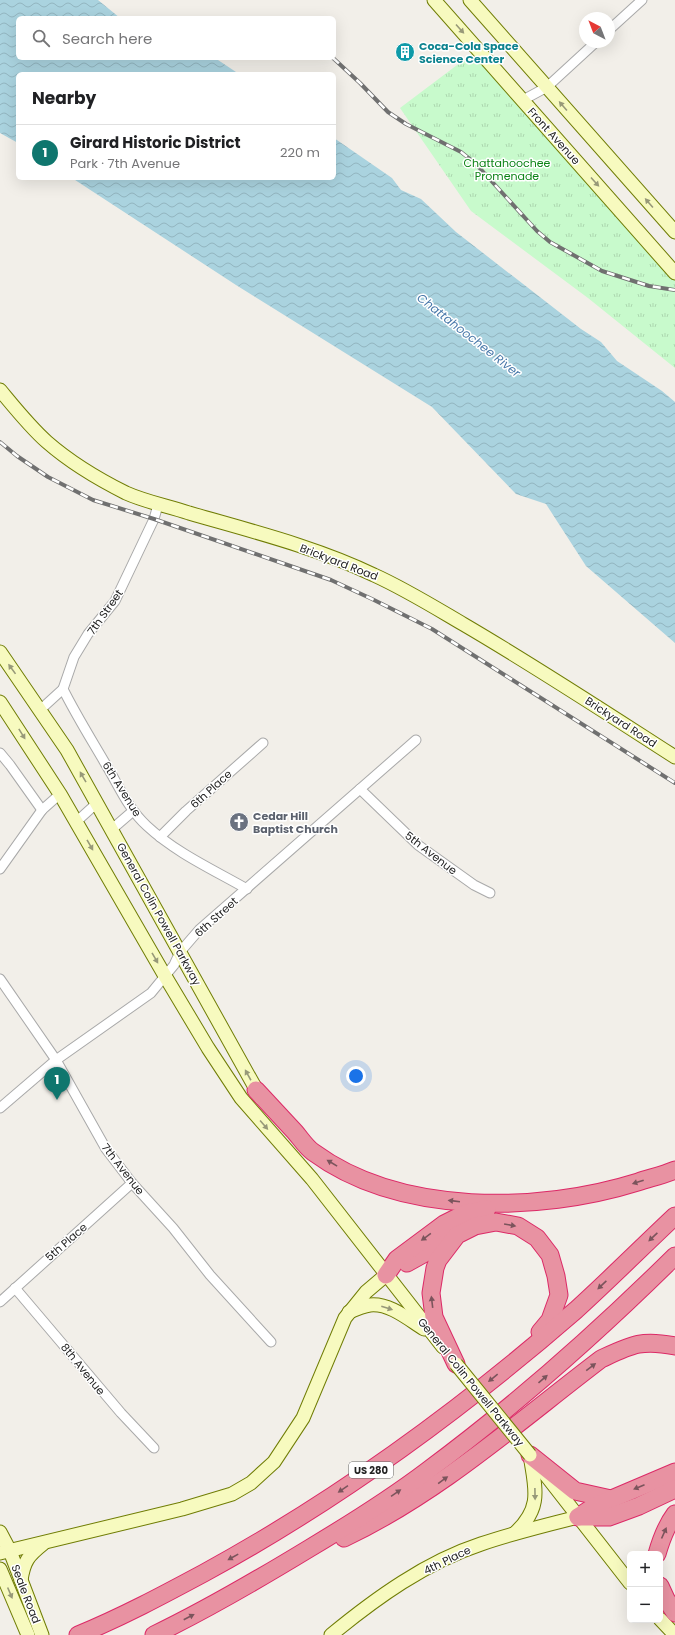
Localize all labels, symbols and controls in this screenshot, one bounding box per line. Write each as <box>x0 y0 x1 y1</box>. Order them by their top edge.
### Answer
north arrow <box>579 12 615 48</box>
search box <box>16 16 336 60</box>
one-way arrow <box>455 24 464 34</box>
icon: search <box>30 27 52 49</box>
text: Search here <box>62 28 152 49</box>
place label: Coca-Cola Space Science Center <box>419 38 519 67</box>
building icon: Coca-Cola Space Science Center <box>394 41 416 63</box>
text: Nearby <box>32 86 96 110</box>
one-way arrow <box>559 100 568 111</box>
street label: Front Avenue <box>524 104 584 168</box>
text: Girard Historic District <box>70 132 241 153</box>
text: 1 <box>43 143 47 162</box>
text: 220 m <box>280 143 320 162</box>
text: Park · 7th Avenue <box>70 154 180 173</box>
park label: Chattahoochee Promenade <box>464 155 551 184</box>
one-way arrow <box>590 177 600 187</box>
one-way arrow <box>645 198 654 208</box>
water label: Chattahoochee River <box>414 289 525 381</box>
street label: Brickyard Road <box>298 540 380 584</box>
street label: 7th Street <box>83 586 127 638</box>
one-way arrow <box>8 663 16 674</box>
street label: Brickyard Road <box>582 693 660 751</box>
one-way arrow <box>18 729 26 739</box>
street label: 6th Avenue <box>99 758 145 820</box>
street label: 6th Place <box>187 766 235 812</box>
one-way arrow <box>79 771 86 783</box>
place label: Cedar Hill Baptist Church <box>253 808 338 837</box>
church icon: Cedar Hill Baptist Church <box>228 811 250 833</box>
street label: 5th Avenue <box>402 828 461 879</box>
one-way arrow <box>86 839 93 851</box>
street label: General Colin Powell Parkway <box>113 840 205 989</box>
street label: 6th Street <box>191 893 241 941</box>
one-way arrow <box>151 952 158 964</box>
your location <box>346 1066 366 1086</box>
pin: 1 <box>44 1067 70 1100</box>
one-way arrow <box>244 1069 251 1080</box>
one-way arrow <box>259 1120 268 1129</box>
street label: 7th Avenue <box>98 1140 148 1198</box>
one-way arrow <box>326 1160 337 1167</box>
one-way arrow <box>632 1179 644 1185</box>
one-way arrow <box>448 1198 460 1204</box>
street label: 5th Place <box>42 1219 91 1265</box>
one-way arrow <box>504 1222 516 1228</box>
one-way arrow <box>421 1232 431 1240</box>
one-way arrow <box>648 1232 658 1242</box>
one-way arrow <box>597 1280 607 1289</box>
one-way arrow <box>429 1296 435 1308</box>
one-way arrow <box>381 1305 393 1311</box>
street label: General Colin Powell Parkway <box>414 1314 528 1450</box>
street label: 8th Avenue <box>57 1340 109 1398</box>
one-way arrow <box>585 1363 596 1371</box>
one-way arrow <box>487 1374 498 1383</box>
one-way arrow <box>538 1374 548 1383</box>
road number: US 280 <box>349 1462 393 1478</box>
one-way arrow <box>437 1476 448 1484</box>
one-way arrow <box>633 1484 645 1490</box>
one-way arrow <box>338 1485 349 1493</box>
one-way arrow <box>531 1488 538 1500</box>
one-way arrow <box>391 1489 401 1497</box>
one-way arrow <box>661 1528 667 1539</box>
street label: 4th Place <box>421 1542 474 1578</box>
map controls <box>627 1551 663 1623</box>
button: + <box>627 1551 663 1587</box>
one-way arrow <box>227 1553 239 1560</box>
street label: Seale Road <box>7 1562 45 1626</box>
one-way arrow <box>7 1587 13 1598</box>
button: − <box>627 1587 663 1623</box>
one-way arrow <box>183 1614 195 1621</box>

